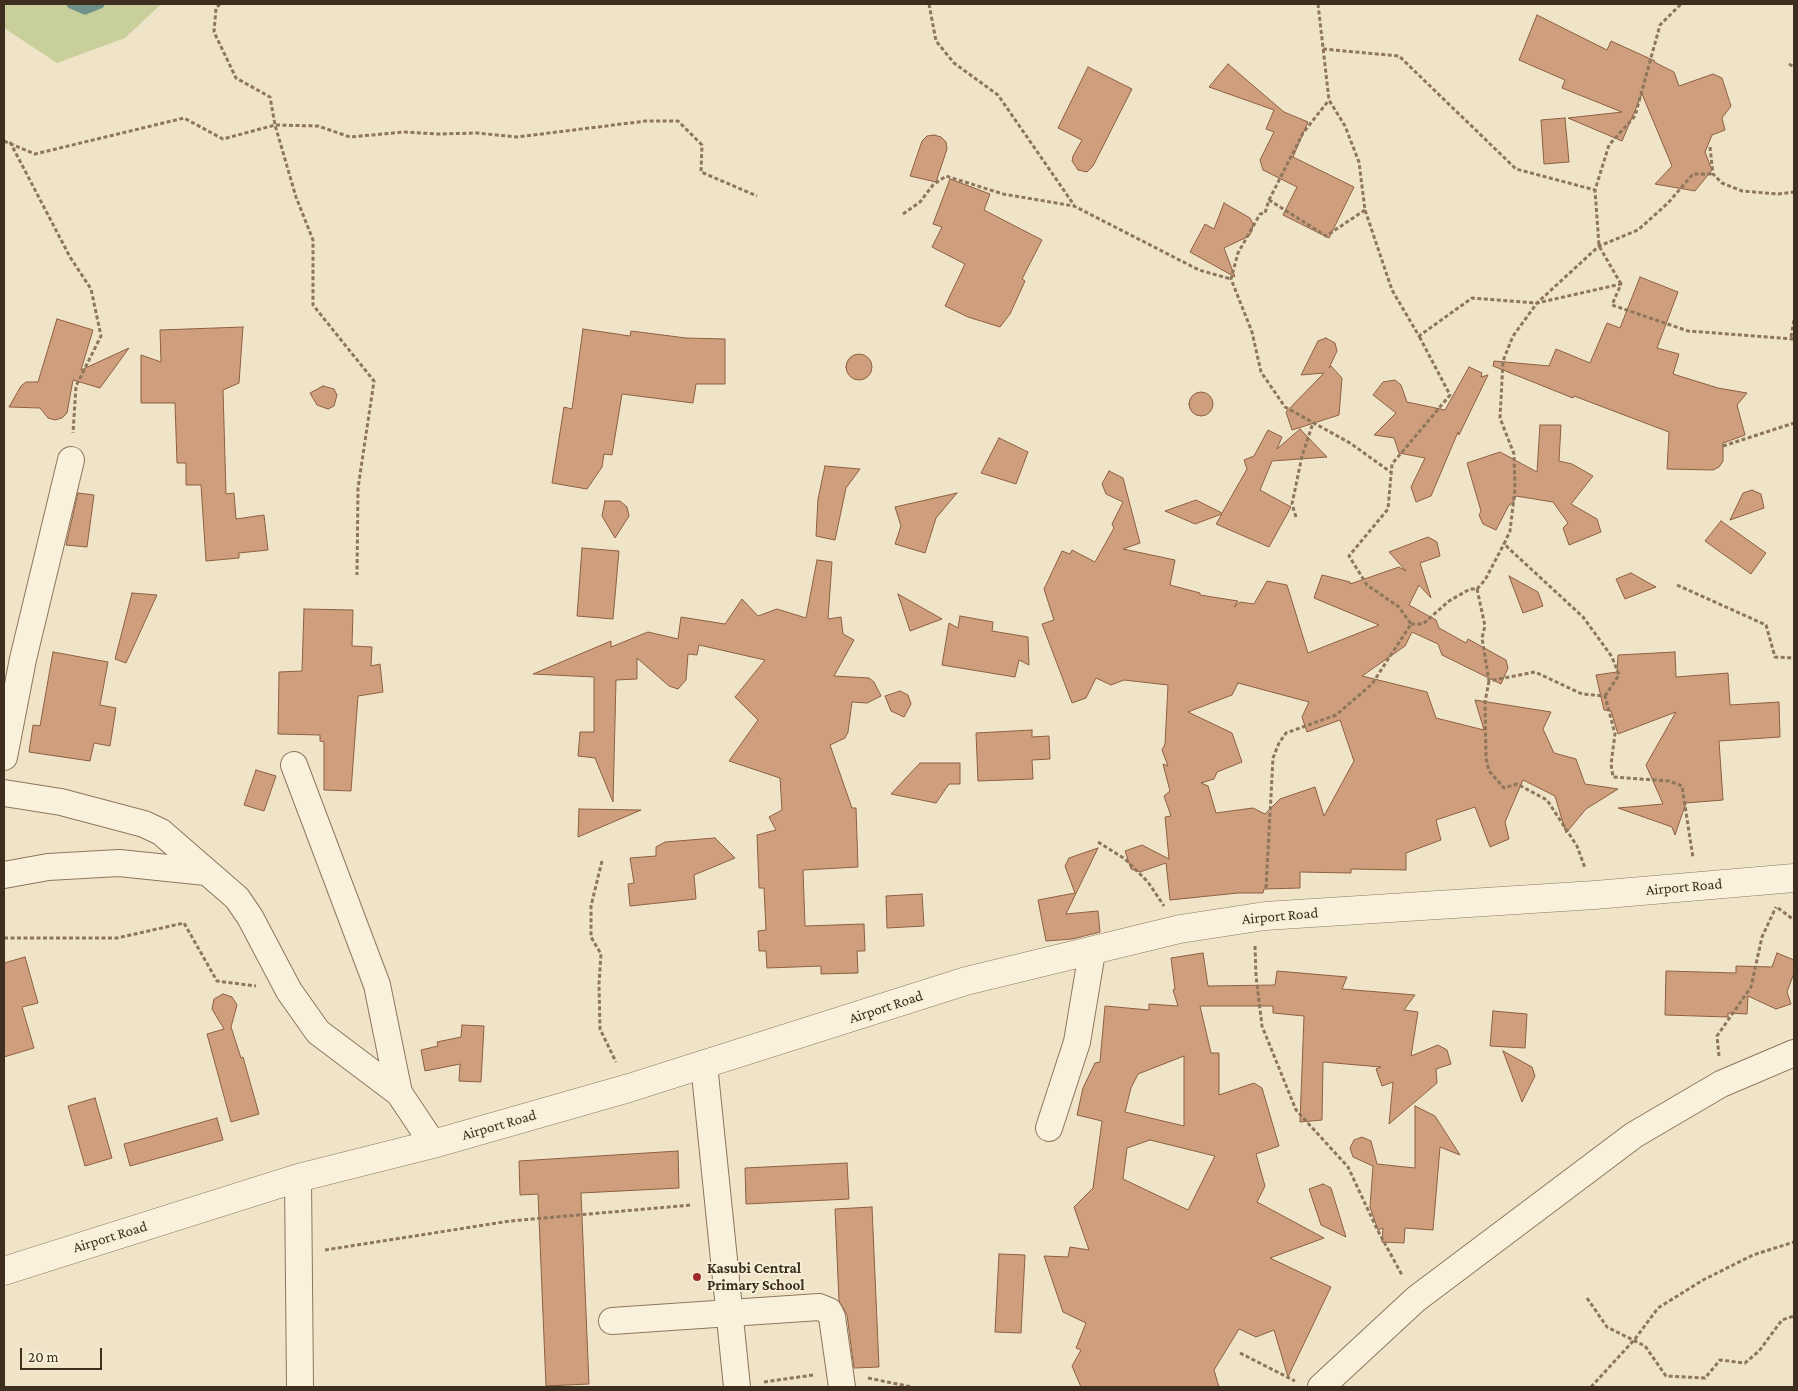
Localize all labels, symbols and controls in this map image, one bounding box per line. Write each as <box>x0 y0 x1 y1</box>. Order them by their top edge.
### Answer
street label: Airport Road <box>1645 875 1723 899</box>
street label: Airport Road <box>1241 904 1319 928</box>
street label: Airport Road <box>847 987 925 1027</box>
street label: Airport Road <box>460 1106 538 1144</box>
street label: Airport Road <box>71 1217 149 1257</box>
place label: Kasubi Central Primary School <box>707 1259 805 1294</box>
marker: Kasubi Central Primary School <box>691 1271 703 1283</box>
scale bar <box>22 1338 105 1370</box>
text: 20 m <box>28 1349 59 1365</box>

